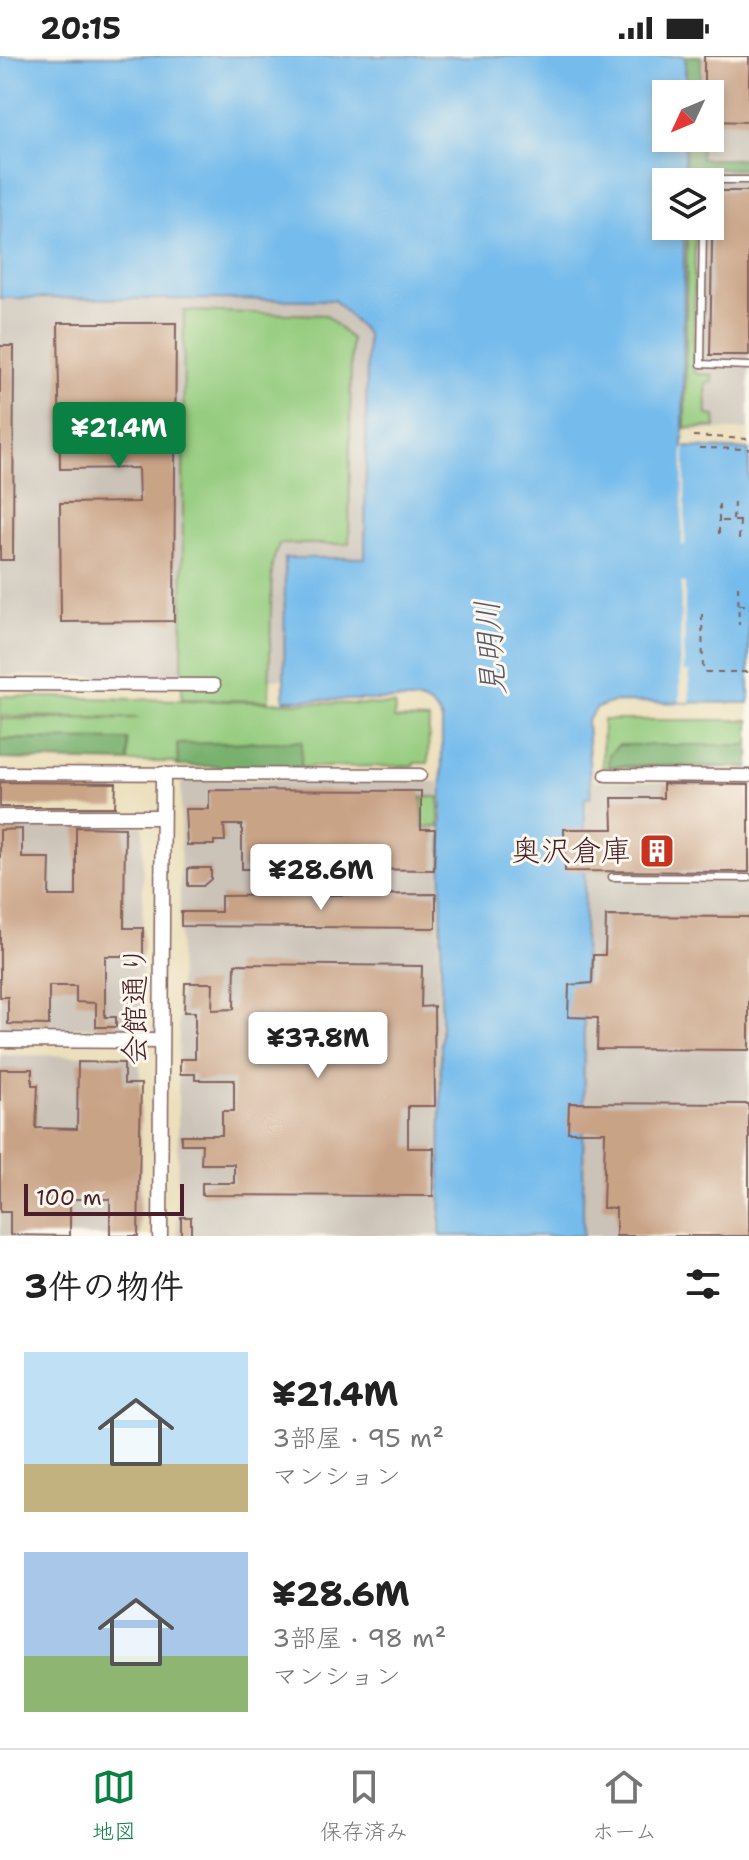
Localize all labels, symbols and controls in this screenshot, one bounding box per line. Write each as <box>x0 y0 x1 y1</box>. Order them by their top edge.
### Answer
text: 20:15 <box>40 8 121 49</box>
north arrow <box>652 80 724 152</box>
map controls <box>652 80 724 240</box>
button: layers <box>652 168 724 240</box>
pin: ¥21.4M <box>54 402 184 470</box>
text: ¥21.4M <box>71 410 167 445</box>
water label: 見明川 <box>465 599 514 697</box>
place label: 奥沢倉庫 <box>511 830 631 871</box>
building icon: 奥沢倉庫 <box>638 832 676 870</box>
pin: ¥28.6M <box>256 844 386 912</box>
text: ¥28.6M <box>268 852 374 887</box>
street label: 会館通り <box>114 945 155 1065</box>
pin: ¥37.8M <box>253 1012 383 1080</box>
text: ¥37.8M <box>266 1020 370 1055</box>
scale bar <box>24 1180 184 1216</box>
text: 100 m <box>36 1183 102 1212</box>
icon: filters <box>681 1262 725 1306</box>
text: 3件の物件 <box>24 1263 184 1309</box>
text: ¥21.4M <box>272 1371 398 1417</box>
icon: home <box>88 1384 184 1480</box>
text: 3部屋 · 95 m² <box>272 1420 444 1455</box>
text: マンション <box>272 1458 401 1493</box>
text: ¥28.6M <box>272 1571 410 1617</box>
icon: home <box>88 1584 184 1680</box>
text: 3部屋 · 98 m² <box>272 1620 446 1655</box>
text: マンション <box>272 1658 401 1693</box>
tab: 地図 <box>92 1765 136 1846</box>
tab: 保存済み <box>320 1765 408 1846</box>
tab: ホーム <box>592 1765 657 1846</box>

